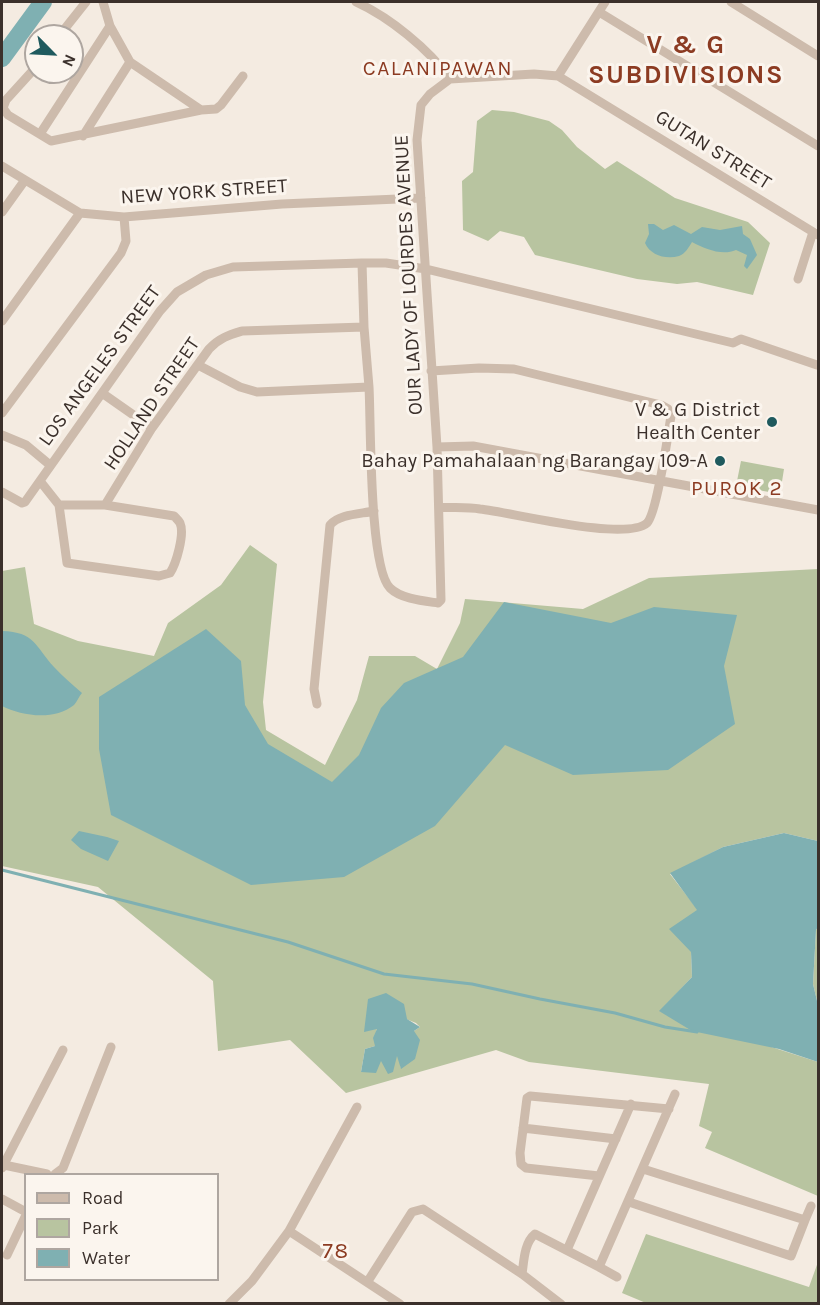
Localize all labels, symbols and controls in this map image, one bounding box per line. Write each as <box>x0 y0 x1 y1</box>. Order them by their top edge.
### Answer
north arrow <box>24 24 84 84</box>
district label: V & G SUBDIVISIONS <box>588 30 784 92</box>
text: N <box>58 52 80 70</box>
district label: CALANIPAWAN <box>363 56 513 82</box>
street label: GUTAN STREET <box>651 105 775 195</box>
street label: OUR LADY OF LOURDES AVENUE <box>390 134 428 416</box>
street label: NEW YORK STREET <box>120 174 288 210</box>
street label: LOS ANGELES STREET <box>34 281 166 451</box>
street label: HOLLAND STREET <box>99 333 205 475</box>
place label: V & G District Health Center <box>635 398 760 445</box>
marker: V & G District Health Center <box>765 415 779 429</box>
place label: Bahay Pamahalaan ng Barangay 109-A <box>361 449 708 473</box>
marker: Bahay Pamahalaan ng Barangay 109-A <box>713 454 727 468</box>
district label: PUROK 2 <box>691 476 783 502</box>
legend <box>24 1173 219 1281</box>
text: Road <box>82 1187 123 1209</box>
text: Park <box>82 1217 119 1239</box>
district label: 78 <box>323 1239 349 1265</box>
text: Water <box>82 1247 130 1269</box>

